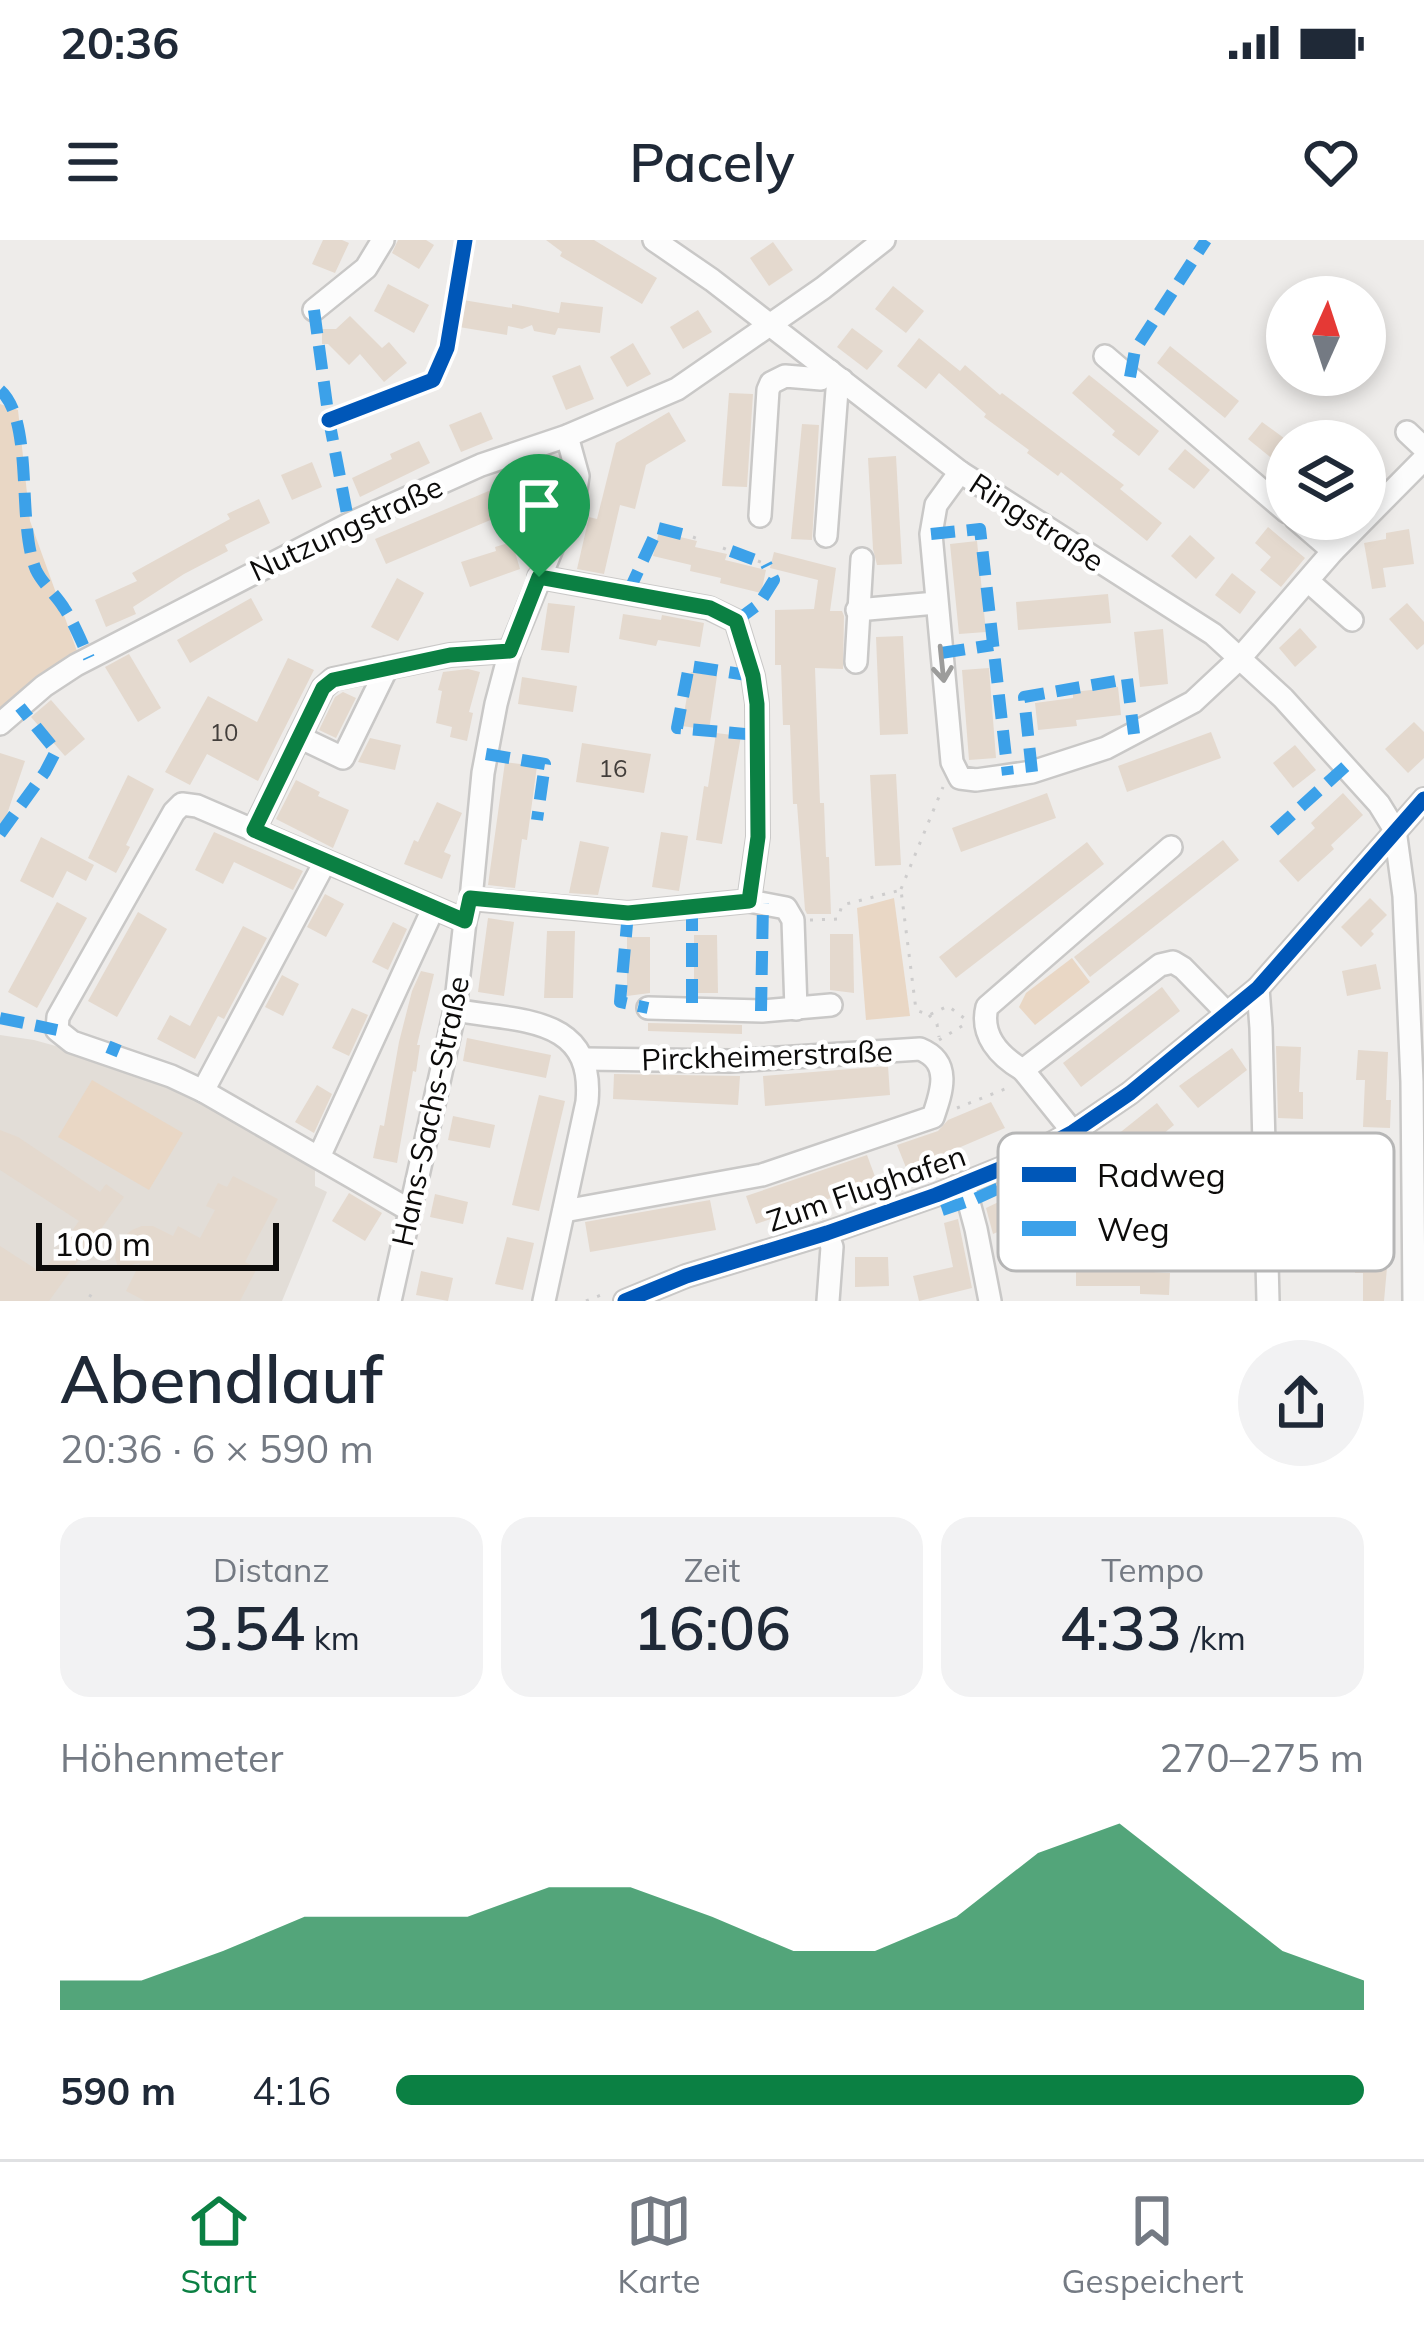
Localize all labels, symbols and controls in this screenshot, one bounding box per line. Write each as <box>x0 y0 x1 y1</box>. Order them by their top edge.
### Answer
text: 20:36 <box>60 14 179 70</box>
text: Pacely <box>629 128 795 196</box>
icon: menu <box>60 129 126 195</box>
icon: heart <box>1298 129 1364 195</box>
north arrow <box>1266 276 1386 396</box>
map controls <box>1266 276 1386 540</box>
button: layers <box>1266 420 1386 540</box>
pin <box>488 454 590 577</box>
street label: Ringstraße <box>963 464 1111 580</box>
street label: Nutzungstraße <box>244 467 448 589</box>
icon: arrive <box>506 472 572 538</box>
one-way arrow <box>931 644 954 683</box>
house number: 10 <box>210 717 238 747</box>
house number: 16 <box>599 753 627 783</box>
street label: Hans-Sachs-Straße <box>383 972 477 1250</box>
street label: Pirckheimerstraße <box>641 1032 893 1078</box>
legend <box>998 1133 1394 1271</box>
street label: Zum Flughafen <box>762 1136 970 1240</box>
text: Radweg <box>1097 1154 1226 1195</box>
text: Weg <box>1097 1208 1170 1249</box>
scale bar <box>36 1217 279 1270</box>
text: 100 m <box>54 1223 151 1264</box>
text: Abendlauf <box>60 1337 383 1420</box>
button: share <box>1238 1340 1364 1466</box>
text: 20:36 · 6 × 590 m <box>60 1424 374 1473</box>
text: Distanz <box>213 1549 330 1590</box>
text: Zeit <box>684 1549 740 1590</box>
text: Tempo <box>1101 1549 1204 1590</box>
text: 3.54 <box>183 1590 305 1665</box>
text: 16:06 <box>633 1590 791 1665</box>
text: 4:33 <box>1060 1590 1182 1665</box>
text: km <box>305 1617 360 1658</box>
text: /km <box>1182 1617 1246 1658</box>
text: Höhenmeter <box>60 1733 283 1782</box>
text: 270–275 m <box>1159 1733 1364 1782</box>
text: 590 m <box>60 2066 176 2115</box>
text: 4:16 <box>252 2066 331 2115</box>
tab: Start <box>180 2188 257 2301</box>
tab: Karte <box>618 2188 701 2301</box>
tab: Gespeichert <box>1061 2188 1244 2301</box>

